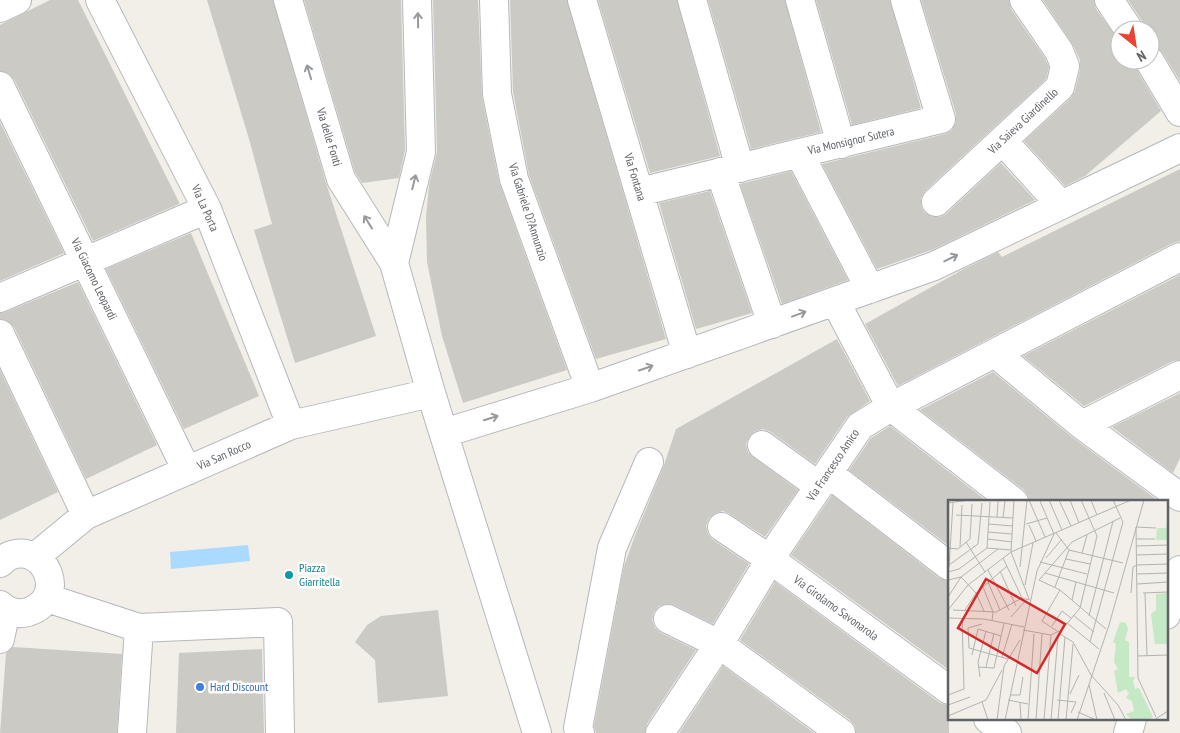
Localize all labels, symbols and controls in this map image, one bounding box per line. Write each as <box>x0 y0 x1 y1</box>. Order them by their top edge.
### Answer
one-way arrow <box>413 13 423 29</box>
north arrow <box>1110 20 1160 70</box>
text: N <box>1134 47 1149 66</box>
one-way arrow <box>304 64 314 80</box>
street label: Via Saieva Giardinello <box>984 84 1061 158</box>
street label: Via delle Fonti <box>313 105 345 168</box>
street label: Via Monsignor Sutera <box>805 123 896 158</box>
street label: Via Fontana <box>621 150 650 203</box>
street label: Via Gabriele D?Annunzio <box>505 160 551 263</box>
one-way arrow <box>410 174 419 190</box>
street label: Via La Porta <box>188 181 222 234</box>
one-way arrow <box>363 215 373 229</box>
street label: Via Giacomo Leopardi <box>68 234 121 322</box>
one-way arrow <box>943 253 958 262</box>
one-way arrow <box>790 309 806 318</box>
one-way arrow <box>637 363 653 373</box>
one-way arrow <box>483 413 499 423</box>
street label: Via Francesco Amico <box>802 426 862 504</box>
street label: Via San Rocco <box>194 436 253 473</box>
inset map <box>948 500 1168 720</box>
place label: Piazza Giarritella <box>299 560 340 589</box>
marker: Piazza Giarritella <box>283 569 295 581</box>
street label: Via Girolamo Savonarola <box>790 571 882 644</box>
place label: Hard Discount <box>210 679 269 694</box>
marker: Hard Discount <box>194 681 206 693</box>

